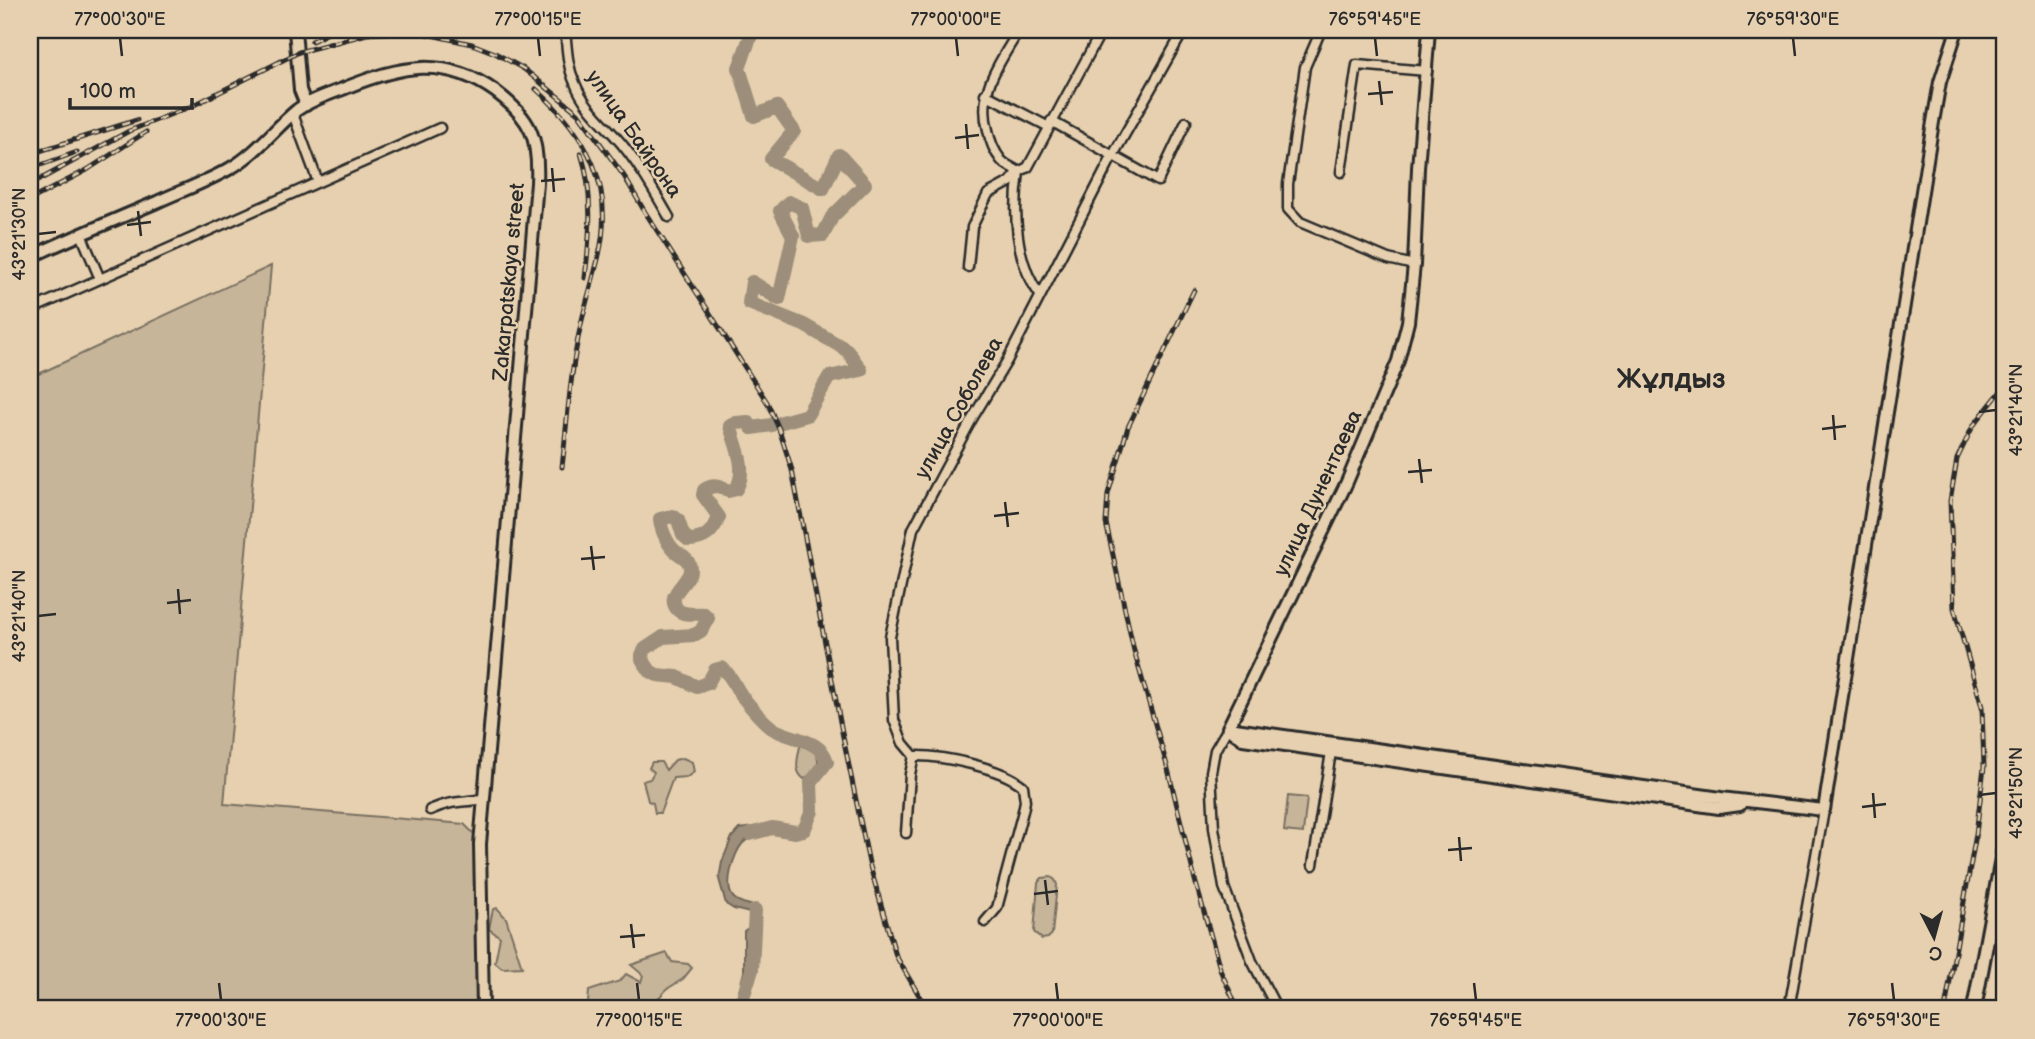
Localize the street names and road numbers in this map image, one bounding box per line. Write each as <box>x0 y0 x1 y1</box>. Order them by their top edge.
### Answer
street label: улица Байрона <box>581 65 688 203</box>
street label: Zakarpatskaya street <box>488 181 530 383</box>
street label: улица Соболева <box>910 332 1009 483</box>
street label: улица Дунентаева <box>1268 405 1368 580</box>

